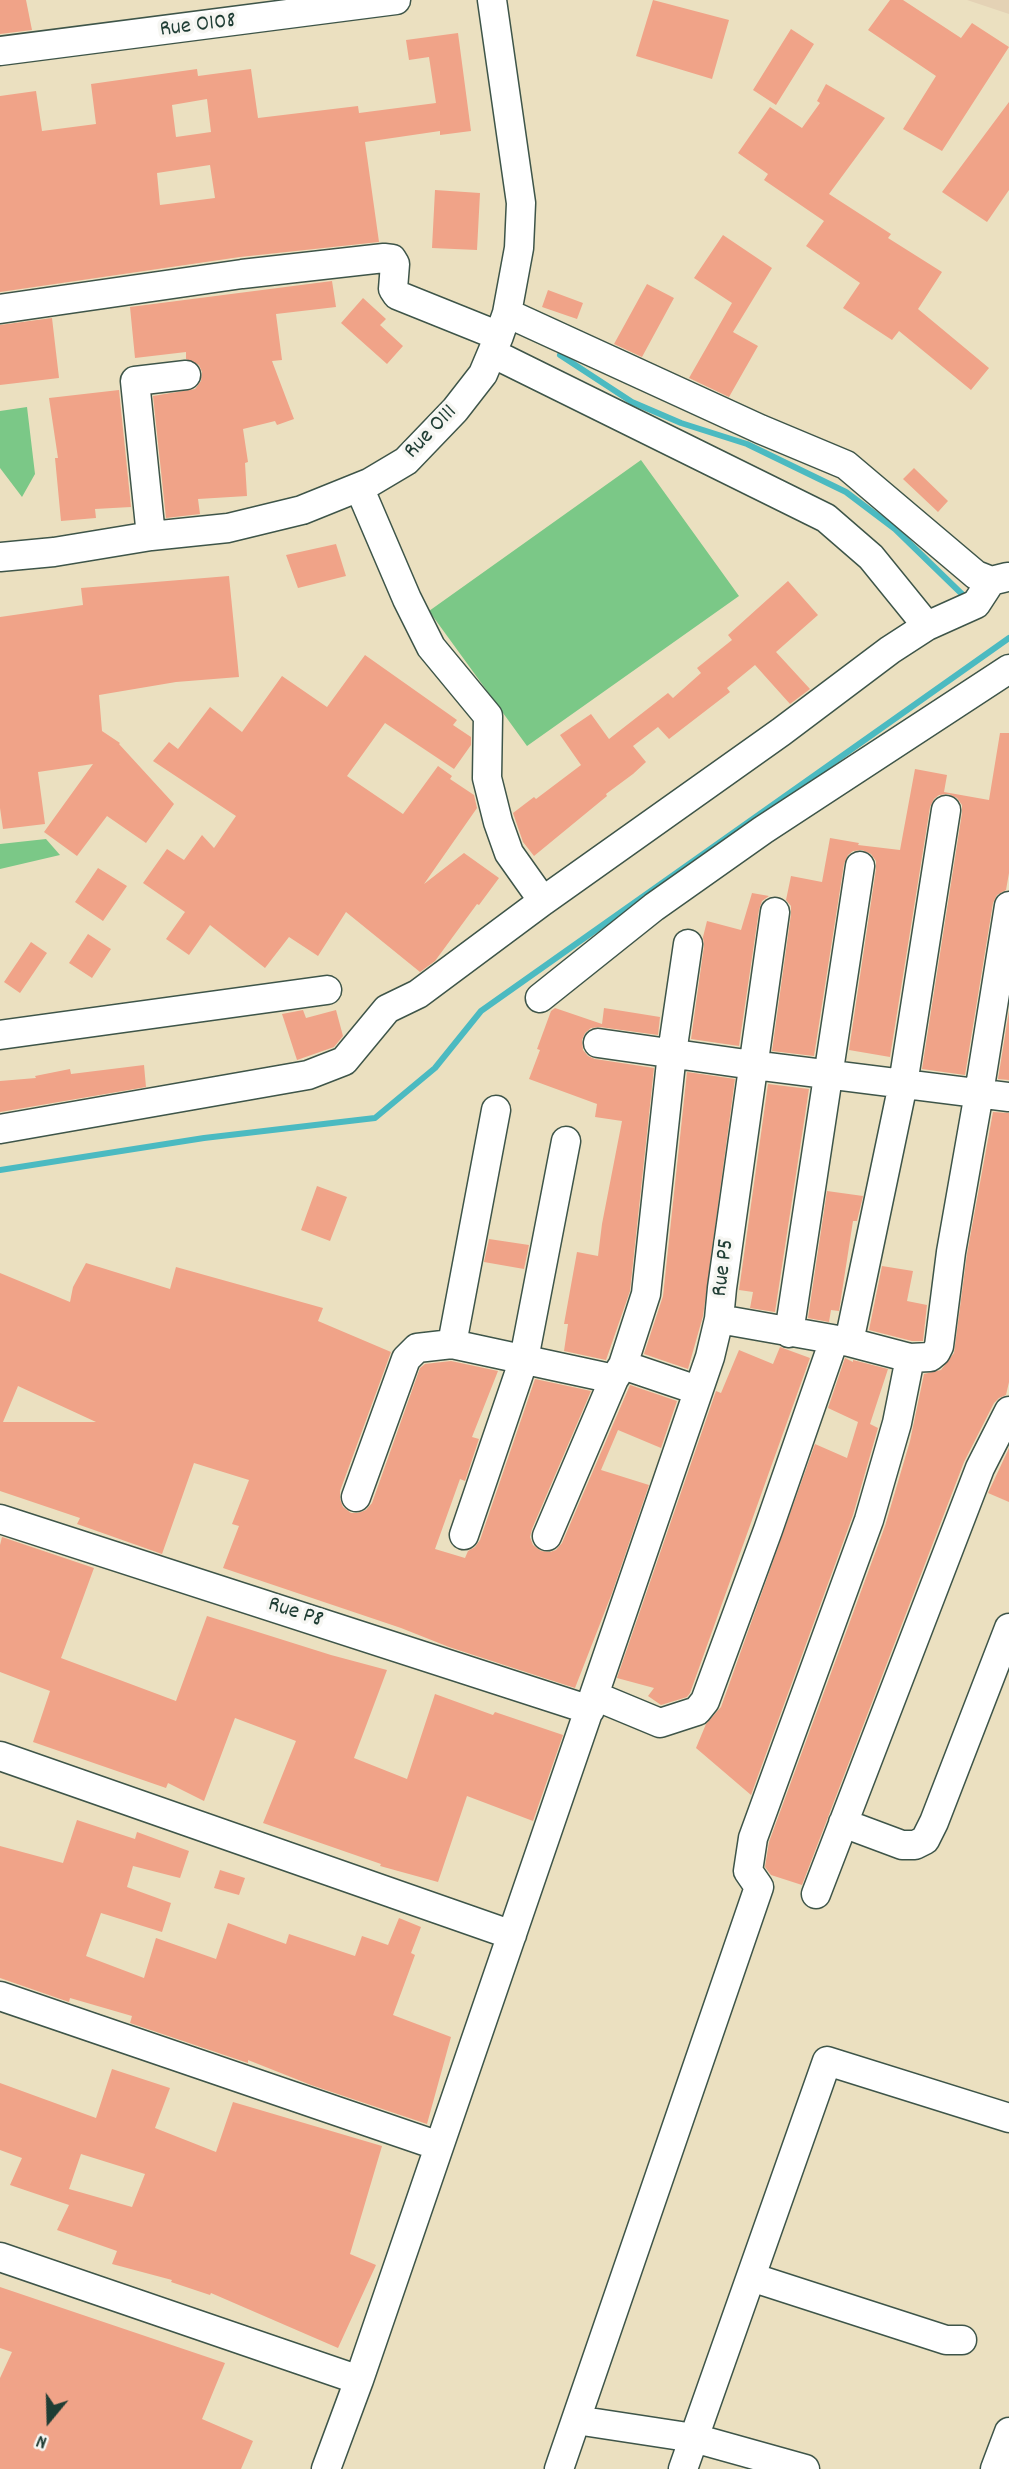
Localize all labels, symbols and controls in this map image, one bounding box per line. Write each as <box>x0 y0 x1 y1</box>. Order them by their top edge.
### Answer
street label: Rue O108 <box>158 9 238 45</box>
street label: Rue O111 <box>400 400 464 466</box>
street label: Rue P5 <box>708 1238 742 1298</box>
street label: Rue P8 <box>264 1592 326 1636</box>
north arrow <box>14 2385 84 2455</box>
text: N <box>33 2426 51 2455</box>

